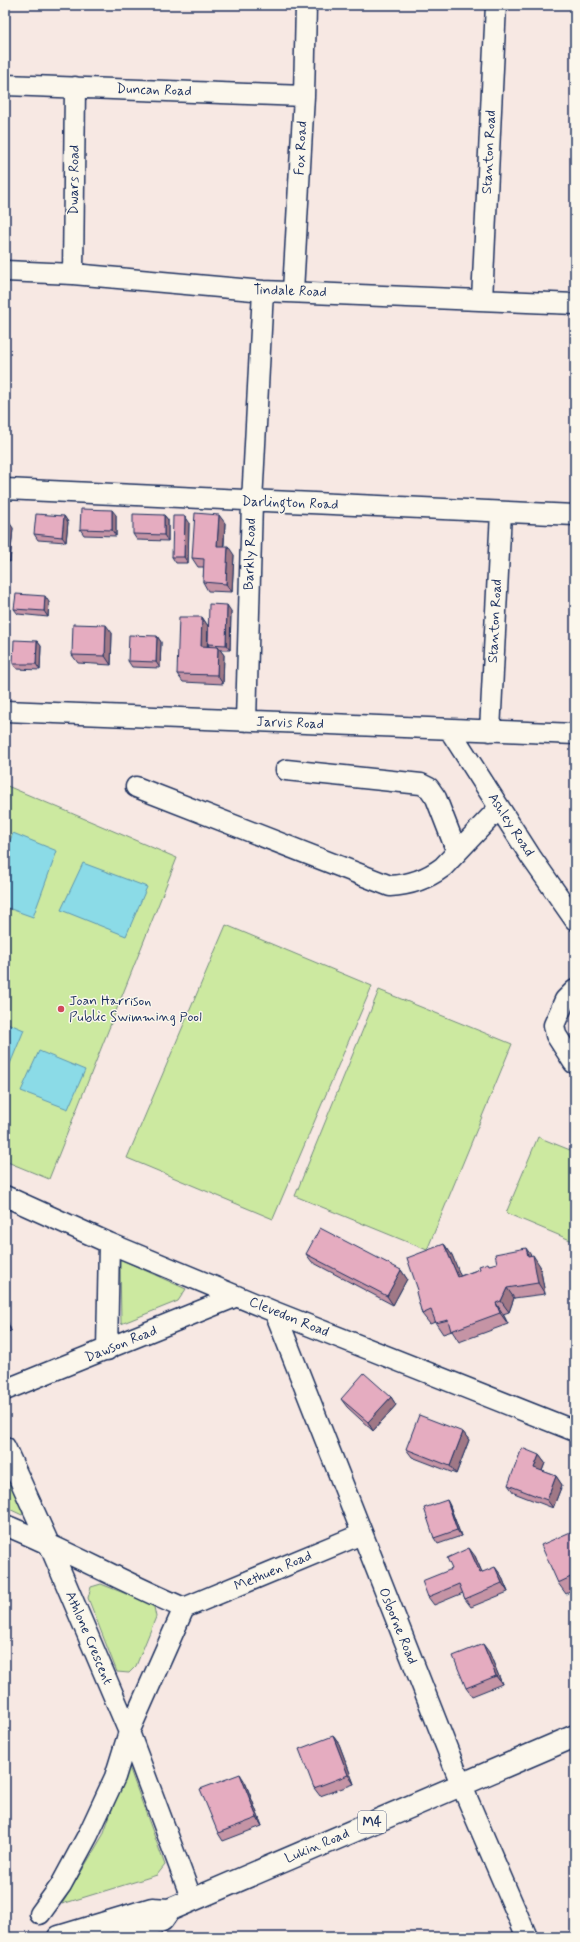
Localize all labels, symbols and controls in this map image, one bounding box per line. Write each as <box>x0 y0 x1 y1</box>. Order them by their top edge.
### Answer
street label: Duncan Road <box>116 80 192 100</box>
street label: Stanton Road <box>478 110 500 194</box>
street label: Fox Road <box>291 120 311 176</box>
street label: Dwars Road <box>64 145 84 215</box>
street label: Tindale Road <box>253 281 327 301</box>
street label: Darlington Road <box>241 492 339 516</box>
street label: Barkly Road <box>240 518 260 590</box>
street label: Stanton Road <box>484 579 506 663</box>
street label: Jarvis Road <box>256 713 324 733</box>
street label: Ashley Road <box>484 790 538 860</box>
place label: Joan Harrison Public Swimming Pool <box>69 992 202 1026</box>
marker: Joan Harrison Public Swimming Pool <box>56 1004 66 1014</box>
street label: Clevedon Road <box>246 1293 332 1341</box>
street label: Dawson Road <box>82 1321 160 1367</box>
street label: Methuen Road <box>232 1547 314 1595</box>
street label: Osborne Road <box>374 1585 422 1667</box>
street label: Athlone Crescent <box>61 1588 117 1688</box>
road number: M4 <box>358 1811 386 1833</box>
street label: Lukin Road <box>282 1824 352 1868</box>

